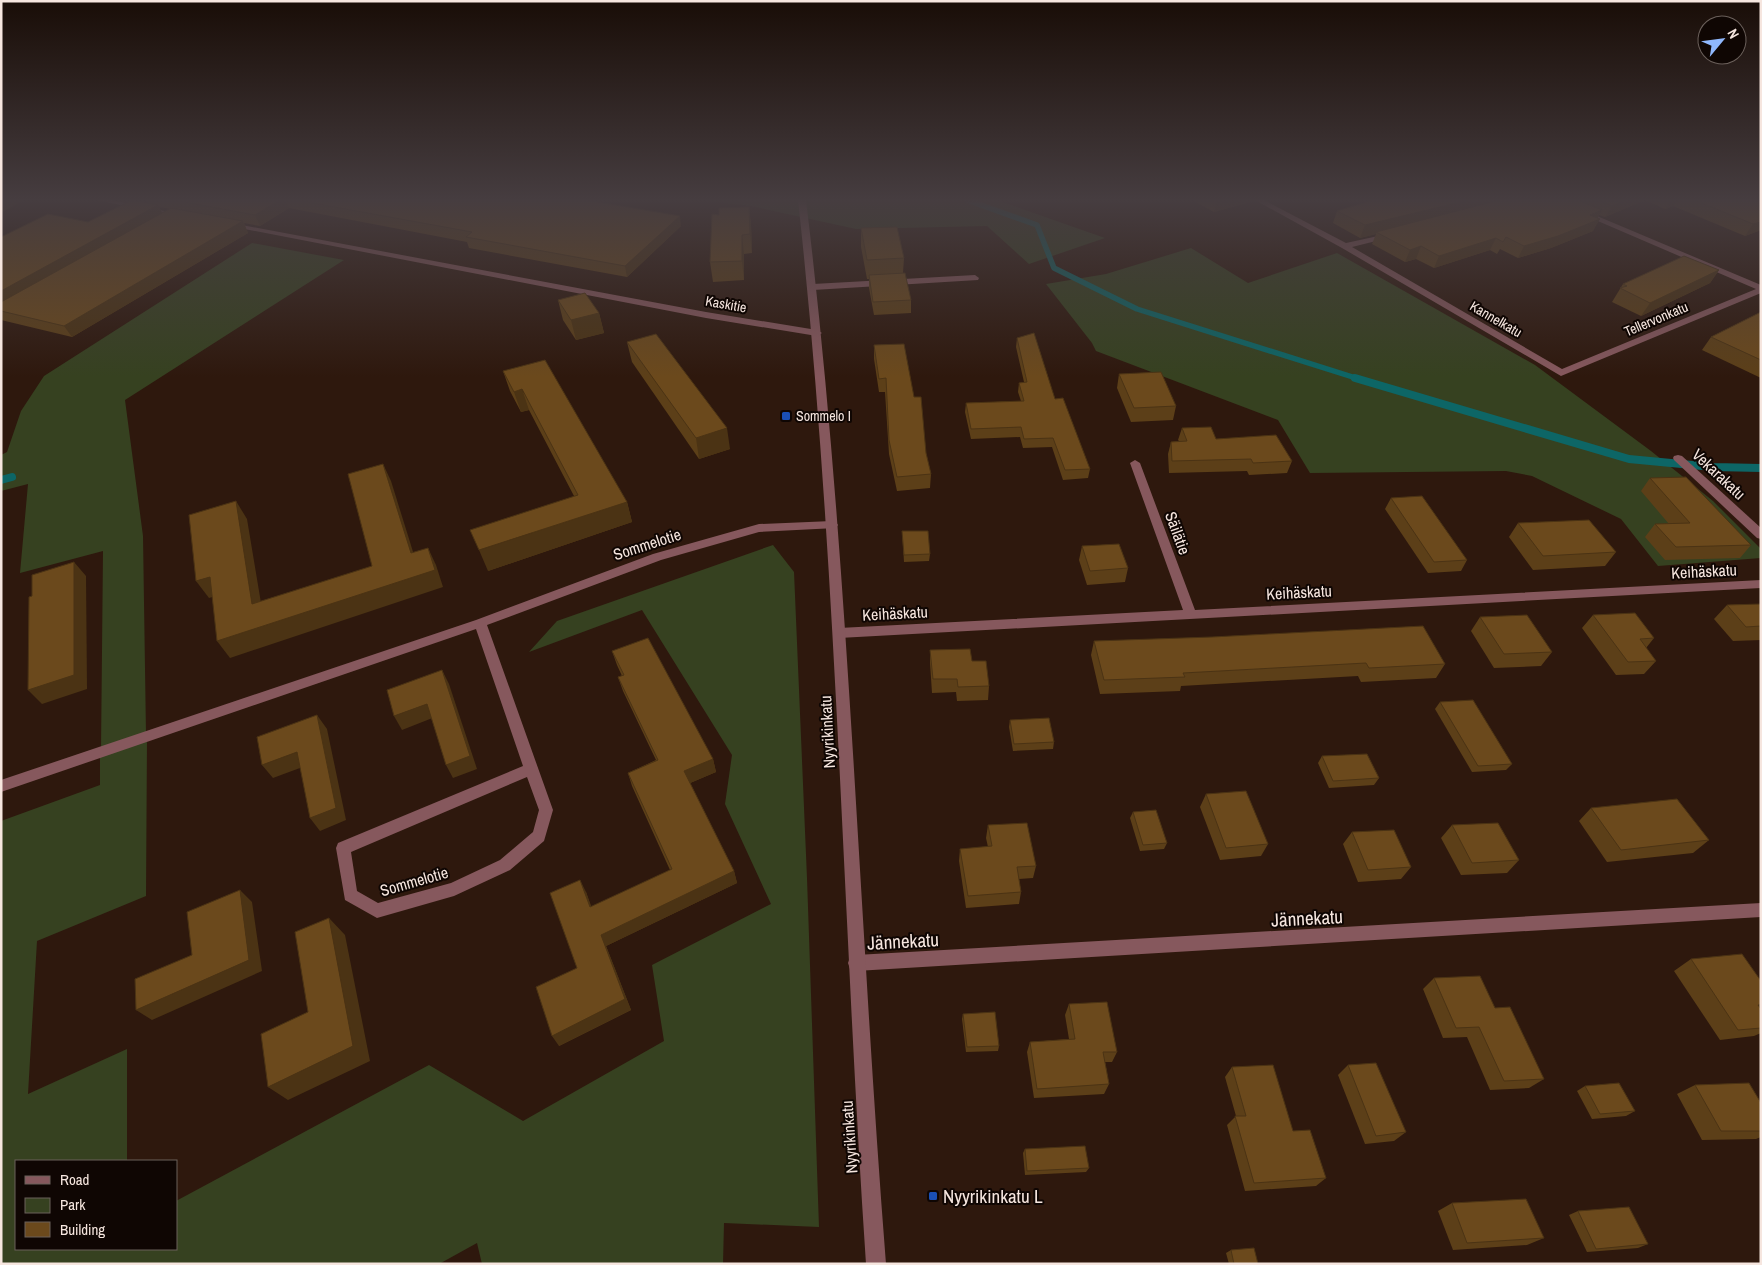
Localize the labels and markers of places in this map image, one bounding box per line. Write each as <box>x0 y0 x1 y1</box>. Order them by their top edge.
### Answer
place label: Sommelo I <box>796 407 851 425</box>
marker: Sommelo I <box>780 410 792 422</box>
place label: Nyyrikinkatu L <box>943 1183 1043 1209</box>
marker: Nyyrikinkatu L <box>927 1190 939 1202</box>

